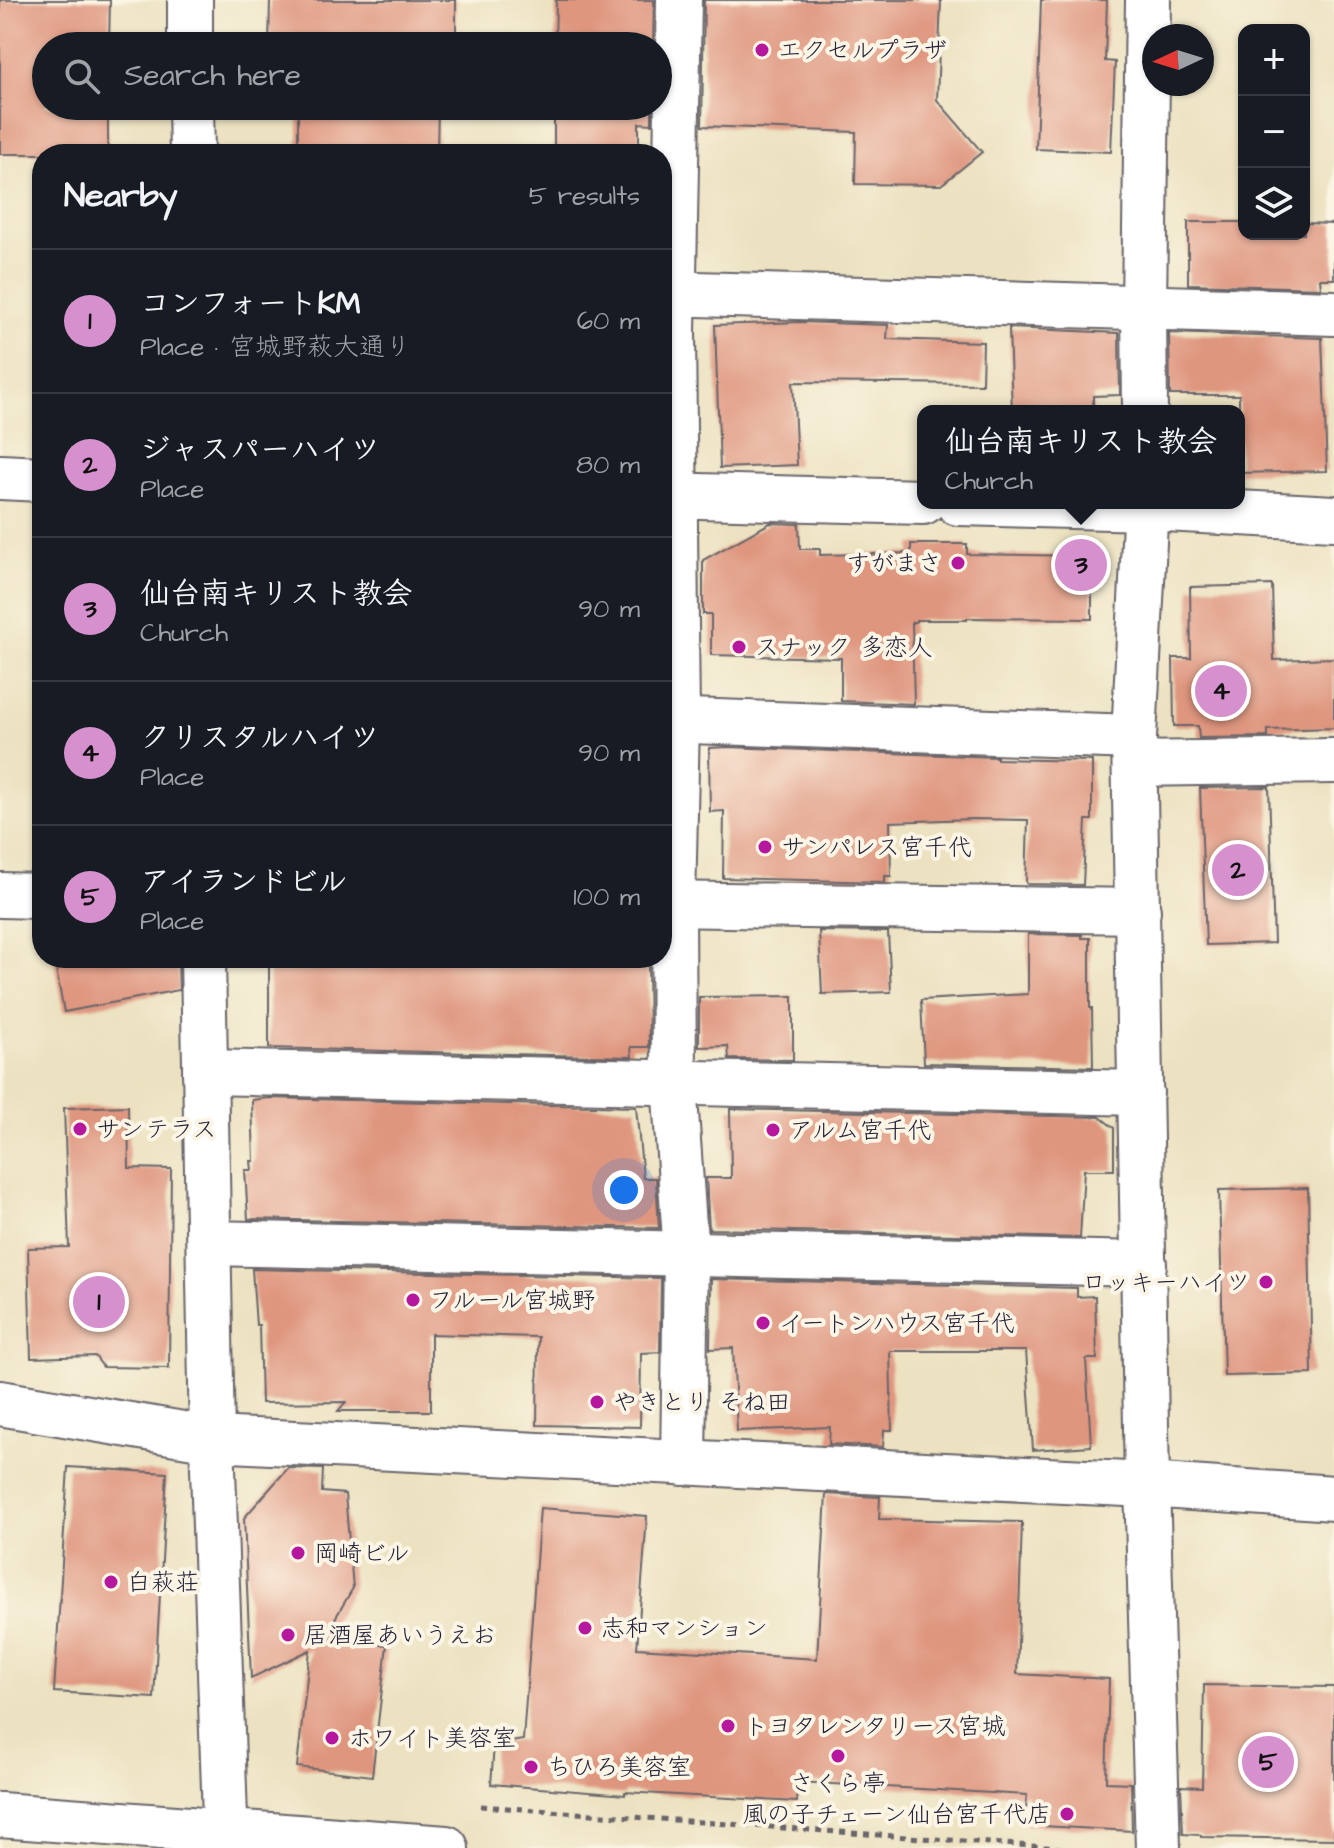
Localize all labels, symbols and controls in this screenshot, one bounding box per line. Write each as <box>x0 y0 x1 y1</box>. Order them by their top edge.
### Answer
north arrow <box>1142 24 1214 96</box>
map controls <box>1238 24 1310 240</box>
button: + <box>1238 24 1310 96</box>
search box <box>32 32 672 120</box>
place label: エクセルプラザ <box>778 34 947 68</box>
marker: エクセルプラザ <box>753 41 771 59</box>
icon: search <box>60 54 104 98</box>
text: Search here <box>124 55 301 97</box>
button: − <box>1238 96 1310 168</box>
button: layers <box>1238 168 1310 240</box>
text: Nearby <box>64 172 178 220</box>
text: 5 results <box>529 178 640 214</box>
text: コンフォートKM <box>140 283 361 325</box>
text: 1 <box>88 303 92 339</box>
text: 60 m <box>577 303 640 339</box>
text: Place · 宮城野萩大通り <box>140 329 411 365</box>
popup <box>917 405 1245 509</box>
text: 仙台南キリスト教会 <box>945 421 1217 463</box>
text: ジャスパーハイツ <box>140 429 380 471</box>
text: 2 <box>83 447 97 483</box>
text: 80 m <box>576 447 640 483</box>
text: Church <box>945 463 1033 499</box>
text: Place <box>140 471 204 507</box>
pin: 3 <box>1055 535 1107 595</box>
place label: すがまさ <box>846 547 942 581</box>
marker: すがまさ <box>949 554 967 572</box>
text: 仙台南キリスト教会 <box>140 573 412 615</box>
text: 3 <box>83 591 97 627</box>
text: 90 m <box>578 591 640 627</box>
text: Church <box>140 615 228 651</box>
place label: スナック 多恋人 <box>755 631 932 665</box>
marker: スナック 多恋人 <box>730 638 748 656</box>
pin: 4 <box>1195 661 1247 721</box>
text: クリスタルハイツ <box>140 717 379 759</box>
text: 4 <box>81 735 99 771</box>
text: 90 m <box>578 735 640 771</box>
text: Place <box>140 759 204 795</box>
place label: サンパレス宮千代 <box>781 831 972 865</box>
marker: サンパレス宮千代 <box>756 838 774 856</box>
pin: 2 <box>1212 840 1264 900</box>
text: アイランドビル <box>140 861 348 903</box>
text: 5 <box>81 879 99 915</box>
text: 100 m <box>573 879 640 915</box>
text: Place <box>140 903 204 939</box>
place label: サンテラス <box>96 1113 216 1147</box>
place label: アルム宮千代 <box>789 1114 932 1148</box>
marker: サンテラス <box>71 1120 89 1138</box>
marker: アルム宮千代 <box>764 1121 782 1139</box>
your location <box>604 1170 644 1210</box>
place label: ロッキーハイツ <box>1082 1266 1250 1300</box>
pin: 1 <box>73 1272 125 1332</box>
marker: ロッキーハイツ <box>1257 1273 1275 1291</box>
place label: フルール宮城野 <box>429 1284 596 1318</box>
marker: フルール宮城野 <box>404 1291 422 1309</box>
place label: イートンハウス宮千代 <box>779 1307 1015 1341</box>
marker: イートンハウス宮千代 <box>754 1314 772 1332</box>
place label: やきとり そね田 <box>613 1386 791 1420</box>
marker: やきとり そね田 <box>588 1393 606 1411</box>
place label: 岡崎ビル <box>314 1537 410 1571</box>
marker: 岡崎ビル <box>289 1544 307 1562</box>
place label: 白萩荘 <box>127 1566 199 1600</box>
marker: 白萩荘 <box>102 1573 120 1591</box>
place label: 志和マンション <box>601 1612 768 1646</box>
place label: 居酒屋あいうえお <box>304 1619 496 1653</box>
marker: 志和マンション <box>576 1619 594 1637</box>
marker: 居酒屋あいうえお <box>279 1626 297 1644</box>
place label: トヨタレンタリース宮城 <box>744 1710 1006 1744</box>
marker: トヨタレンタリース宮城 <box>719 1717 737 1735</box>
place label: ホワイト美容室 <box>348 1722 516 1756</box>
marker: ホワイト美容室 <box>323 1729 341 1747</box>
pin: 5 <box>1242 1732 1294 1792</box>
marker: さくら亭 <box>829 1747 847 1765</box>
place label: ちひろ美容室 <box>547 1751 691 1785</box>
marker: ちひろ美容室 <box>522 1758 540 1776</box>
place label: さくら亭 <box>790 1767 886 1801</box>
place label: 風の子チェーン仙台宮千代店 <box>743 1798 1051 1832</box>
marker: 風の子チェーン仙台宮千代店 <box>1058 1805 1076 1823</box>

